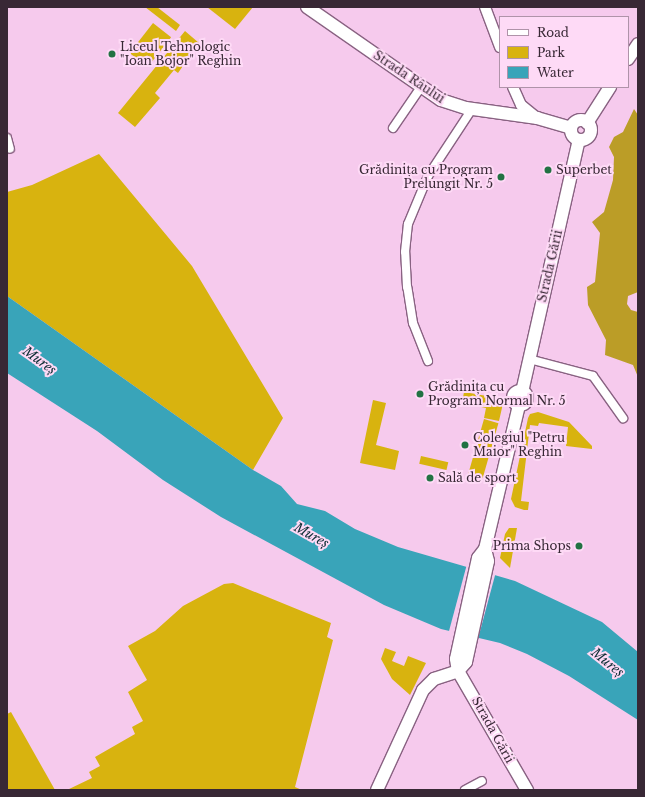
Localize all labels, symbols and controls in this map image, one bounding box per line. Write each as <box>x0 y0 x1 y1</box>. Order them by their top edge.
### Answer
legend <box>499 16 629 88</box>
text: Road <box>537 25 569 40</box>
place label: Liceul Tehnologic "Ioan Bojor" Reghin <box>120 40 241 68</box>
text: Park <box>537 45 565 60</box>
street label: Strada Râului <box>371 48 447 106</box>
marker: Liceul Tehnologic "Ioan Bojor" Reghin <box>107 49 117 59</box>
text: Water <box>537 65 574 80</box>
place label: Grădinița cu Program Prelungit Nr. 5 <box>359 163 493 191</box>
place label: Superbet <box>556 163 612 177</box>
marker: Superbet <box>543 165 553 175</box>
marker: Grădinița cu Program Prelungit Nr. 5 <box>496 172 506 182</box>
street label: Strada Gării <box>535 228 565 304</box>
water label: Mureș <box>19 344 59 378</box>
place label: Grădinița cu Program Normal Nr. 5 <box>428 380 566 408</box>
marker: Grădinița cu Program Normal Nr. 5 <box>415 389 425 399</box>
place label: Colegiul "Petru Maior" Reghin <box>473 431 565 459</box>
marker: Colegiul "Petru Maior" Reghin <box>460 440 470 450</box>
place label: Sală de sport <box>438 471 517 485</box>
marker: Sală de sport <box>425 473 435 483</box>
water label: Mureș <box>291 520 331 552</box>
place label: Prima Shops <box>493 539 571 553</box>
marker: Prima Shops <box>574 541 584 551</box>
water label: Mureș <box>588 645 626 681</box>
street label: Strada Gării <box>469 694 517 766</box>

